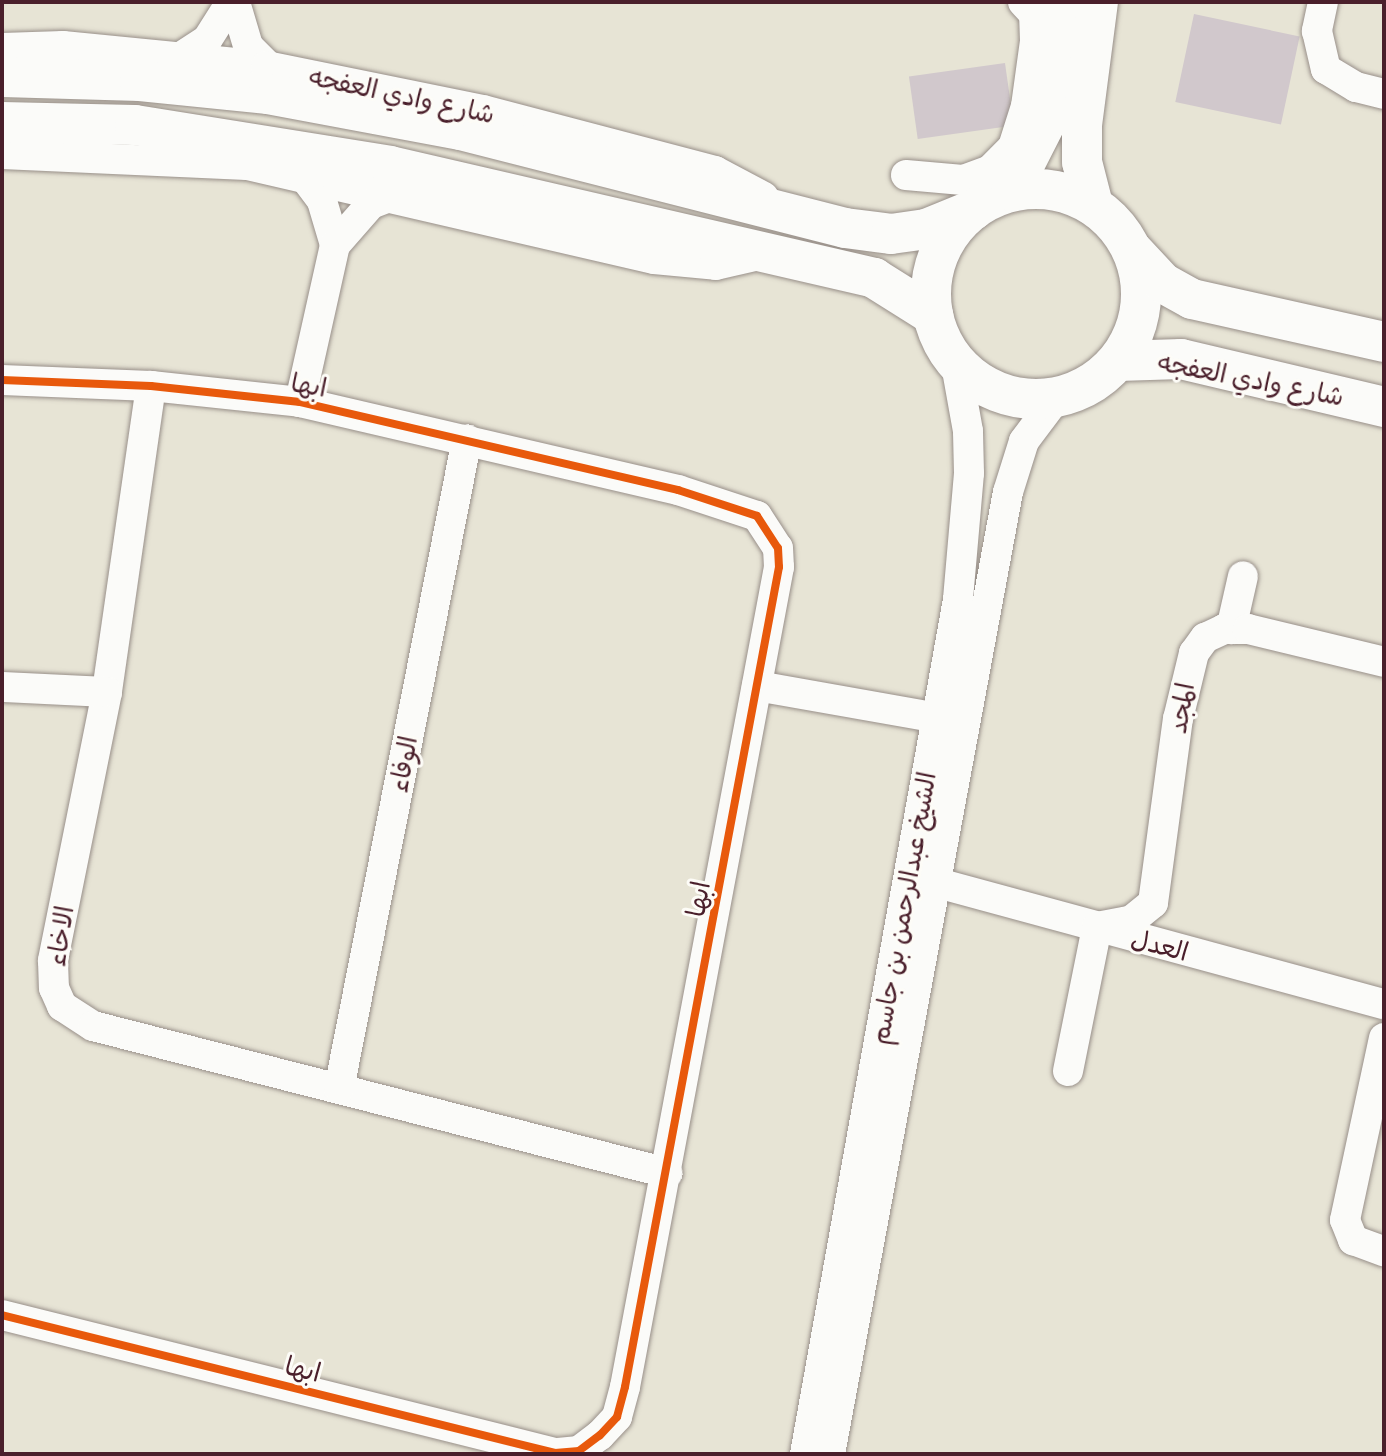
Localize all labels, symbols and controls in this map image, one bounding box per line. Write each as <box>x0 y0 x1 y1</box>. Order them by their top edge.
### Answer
street label: شارع وادي العفجه <box>306 60 498 130</box>
street label: شارع وادي العفجه <box>1155 346 1347 412</box>
street label: ابها <box>289 367 329 403</box>
street label: المجد <box>1161 680 1201 736</box>
street label: الوفاء <box>382 733 424 795</box>
street label: الشيخ عبدالرحمن بن جاسم <box>864 769 942 1047</box>
street label: ابها <box>680 879 716 919</box>
street label: الاخاء <box>40 904 80 968</box>
street label: العدل <box>1128 922 1192 968</box>
street label: ابها <box>282 1350 324 1388</box>

